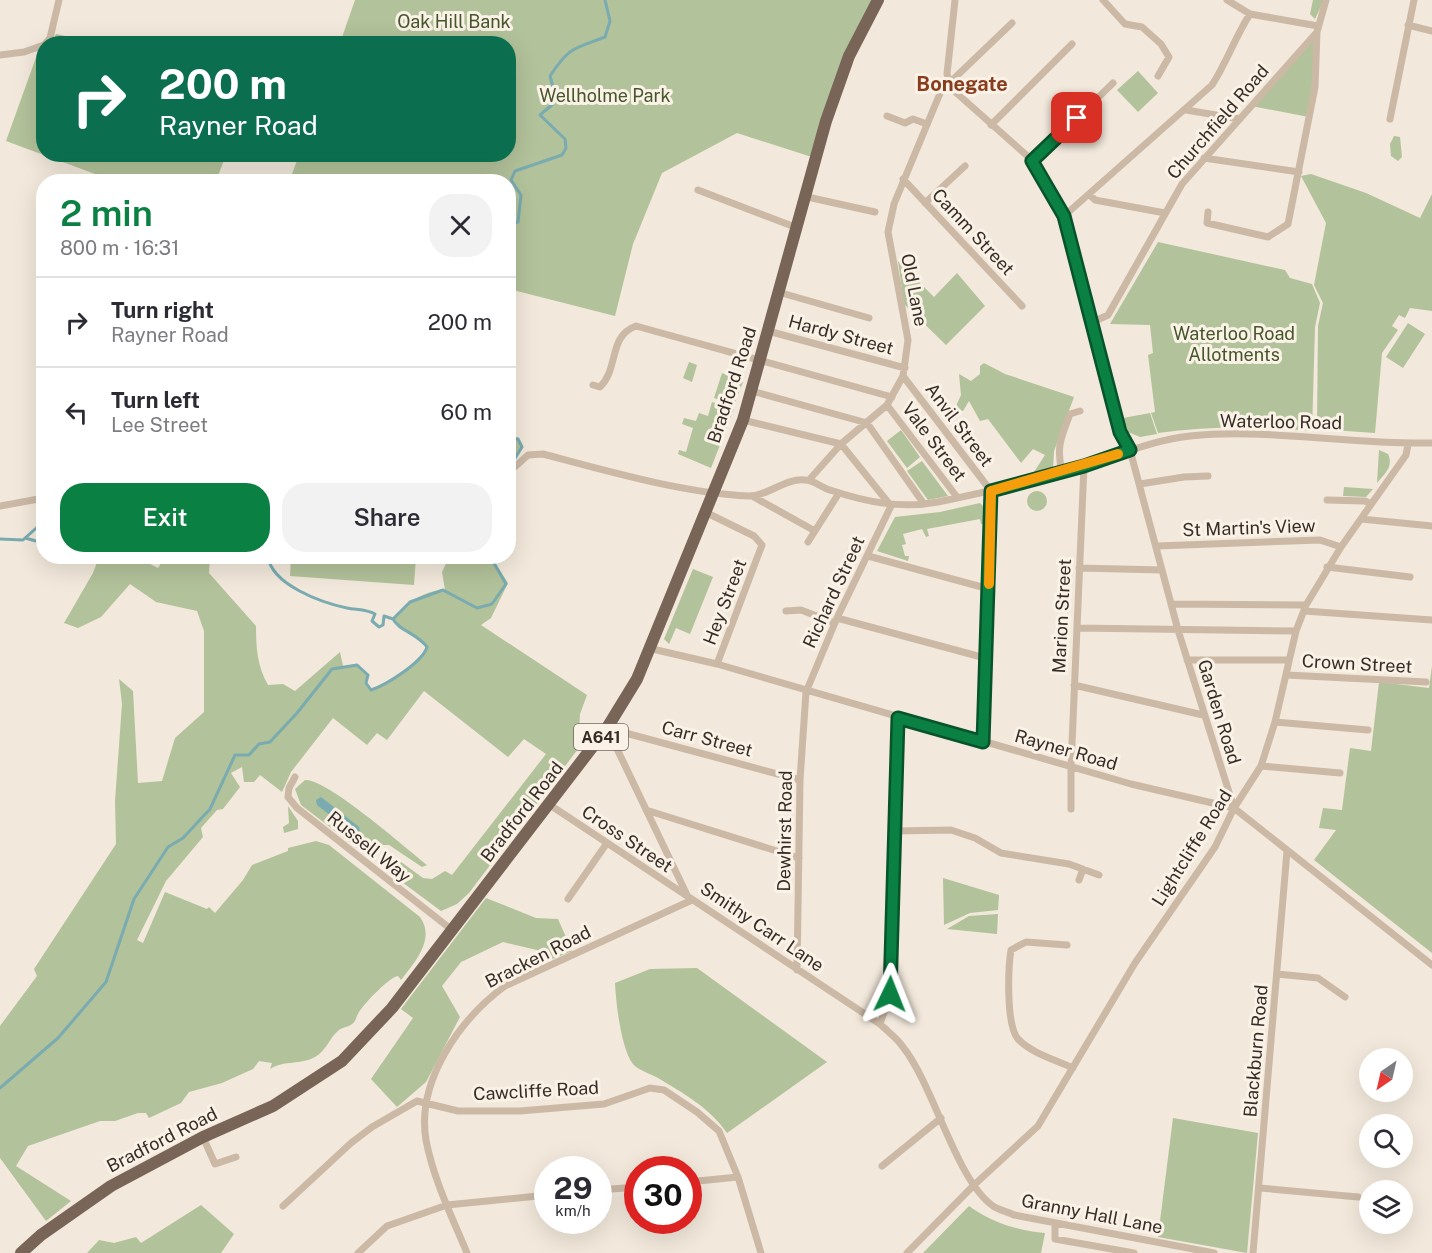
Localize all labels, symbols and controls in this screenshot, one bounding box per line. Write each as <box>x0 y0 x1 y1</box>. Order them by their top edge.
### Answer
park label: Oak Hill Bank <box>397 11 511 32</box>
text: 200 m <box>159 59 287 108</box>
icon: right <box>60 60 138 138</box>
street label: Churchfield Road <box>1162 60 1273 183</box>
district label: Bonegate <box>916 72 1008 96</box>
park label: Wellholme Park <box>539 85 671 106</box>
pin <box>1051 92 1102 143</box>
icon: arrive <box>1060 101 1093 134</box>
text: Rayner Road <box>159 109 318 141</box>
street label: Camm Street <box>928 184 1019 279</box>
text: 2 min <box>60 192 153 234</box>
button: close <box>429 194 492 257</box>
text: 800 m · 16:31 <box>60 236 179 260</box>
street label: Old Lane <box>897 252 932 328</box>
text: Turn right <box>111 297 214 323</box>
icon: right <box>60 306 93 339</box>
text: 200 m <box>428 309 492 335</box>
street label: Hardy Street <box>786 310 896 359</box>
text: Rayner Road <box>111 323 229 347</box>
park label: Waterloo Road Allotments <box>1173 323 1295 365</box>
street label: Bradford Road <box>703 324 760 446</box>
street label: Anvil Street <box>921 379 998 471</box>
text: Turn left <box>111 387 200 413</box>
icon: left <box>60 396 93 429</box>
street label: Vale Street <box>898 398 971 485</box>
text: 60 m <box>441 399 492 425</box>
street label: Waterloo Road <box>1220 410 1342 433</box>
text: Lee Street <box>111 413 208 437</box>
button: Exit <box>60 483 270 552</box>
button: Share <box>282 483 492 552</box>
street label: St Martin's View <box>1182 515 1316 540</box>
street label: Richard Street <box>798 532 869 651</box>
street label: Hey Street <box>699 556 751 648</box>
street label: Marion Street <box>1048 558 1075 674</box>
street label: Crown Street <box>1301 650 1413 677</box>
street label: Garden Road <box>1194 657 1245 767</box>
street label: Carr Street <box>659 716 755 761</box>
road number: A641 <box>574 724 628 750</box>
street label: Rayner Road <box>1012 725 1120 774</box>
street label: Bradford Road <box>476 757 567 866</box>
street label: Dewhirst Road <box>773 770 796 892</box>
street label: Lightcliffe Road <box>1147 786 1236 910</box>
street label: Cross Street <box>578 801 676 877</box>
street label: Russell Way <box>323 807 415 887</box>
street label: Smithy Carr Lane <box>697 878 828 976</box>
street label: Bracken Road <box>481 921 594 992</box>
position arrow <box>858 962 922 1026</box>
street label: Blackburn Road <box>1239 984 1272 1118</box>
north arrow <box>1359 1048 1413 1102</box>
map controls <box>1359 1048 1413 1234</box>
street label: Cawcliffe Road <box>472 1077 599 1104</box>
street label: Bradford Road <box>103 1103 221 1176</box>
button: search <box>1359 1114 1413 1168</box>
speed limit sign: 30 <box>624 1156 702 1234</box>
text: 29 <box>554 1170 592 1206</box>
button: layers <box>1359 1180 1413 1234</box>
street label: Granny Hall Lane <box>1020 1190 1165 1238</box>
text: km/h <box>555 1202 591 1219</box>

